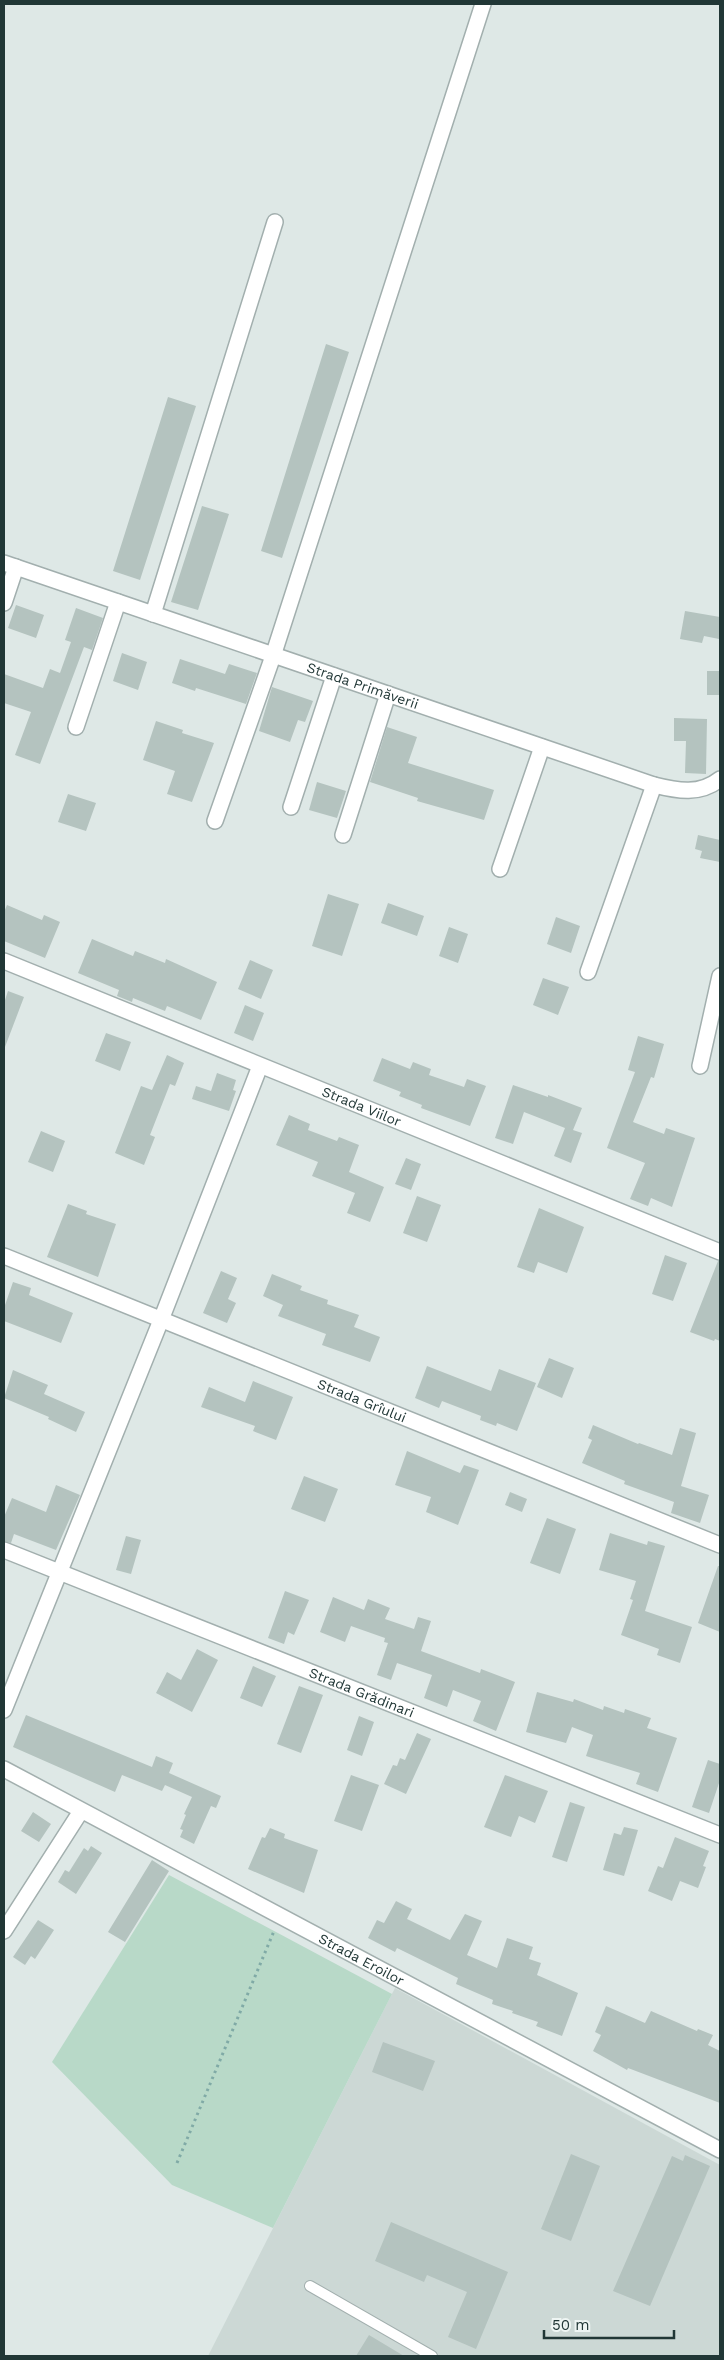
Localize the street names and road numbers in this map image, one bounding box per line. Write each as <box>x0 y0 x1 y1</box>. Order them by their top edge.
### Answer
street label: Strada Primăverii <box>305 659 421 712</box>
street label: Strada Viilor <box>320 1083 404 1130</box>
street label: Strada Grîului <box>315 1375 409 1426</box>
street label: Strada Grădinari <box>307 1664 417 1720</box>
street label: Strada Eroilor <box>316 1930 407 1989</box>

